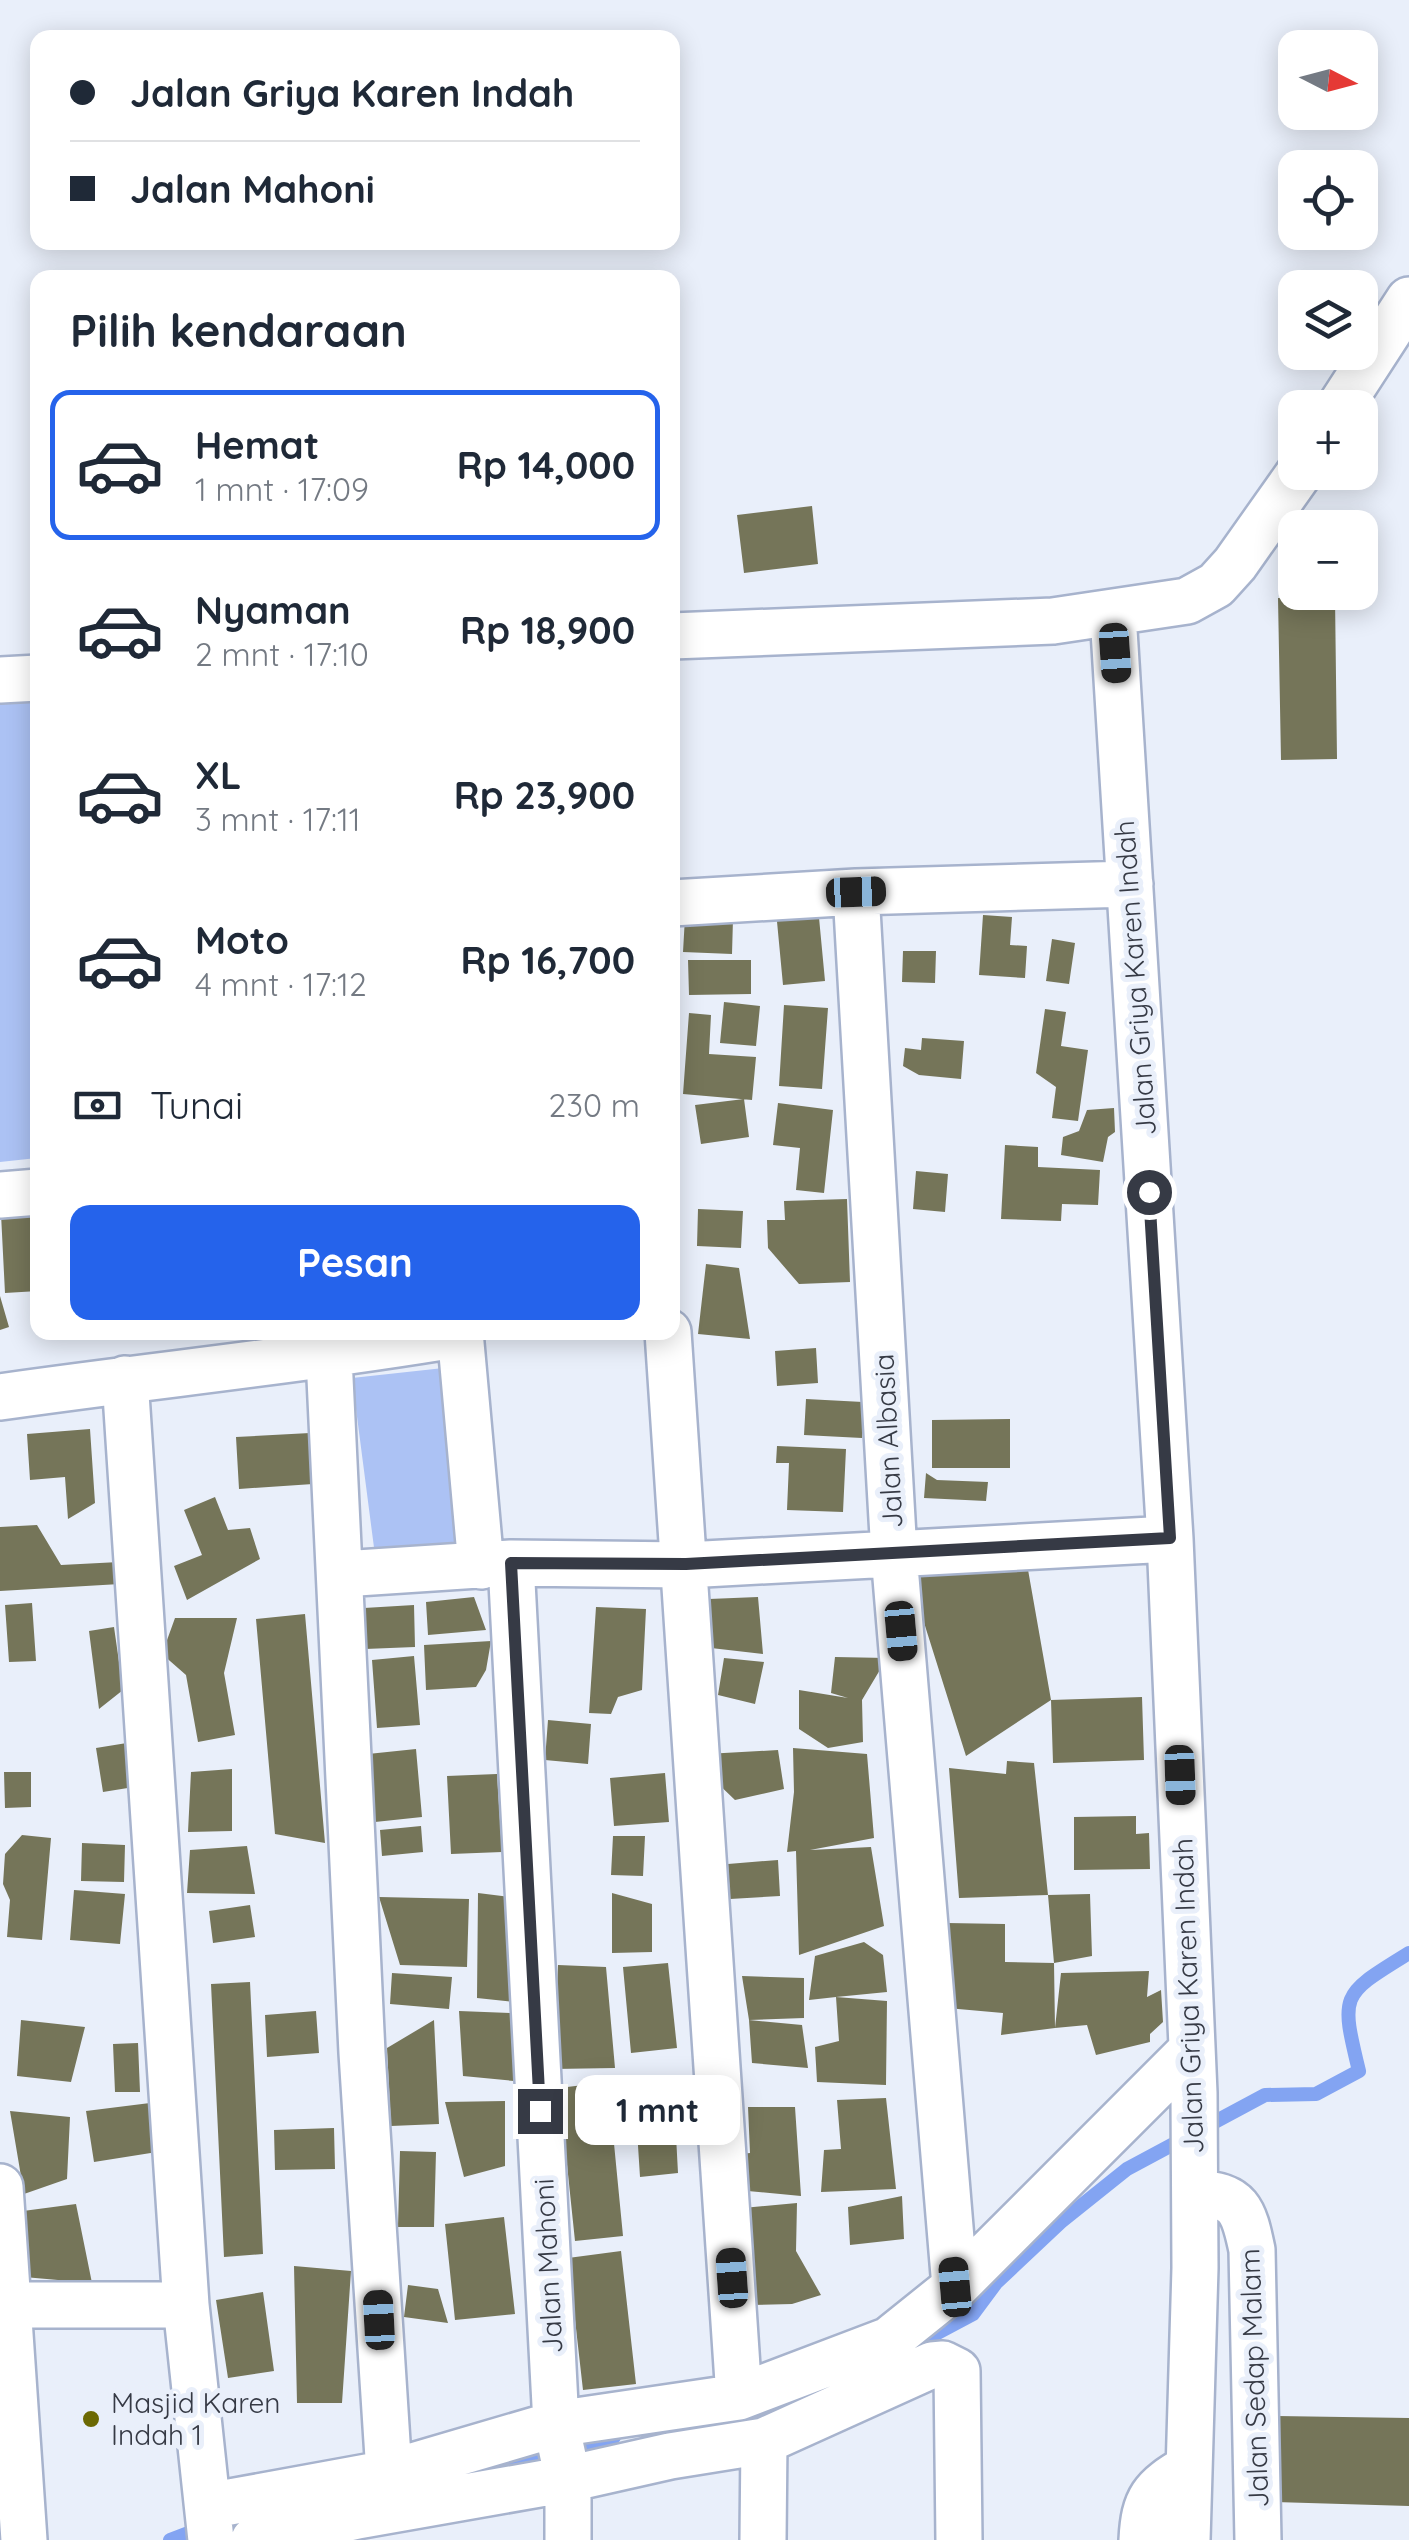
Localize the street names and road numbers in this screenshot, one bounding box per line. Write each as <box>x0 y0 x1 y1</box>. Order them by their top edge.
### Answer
street label: Jalan Griya Karen Indah <box>1106 819 1163 1137</box>
street label: Jalan Albasia <box>865 1353 910 1529</box>
street label: Jalan Griya Karen Indah <box>1165 1838 1210 2154</box>
street label: Jalan Mahoni <box>525 2178 570 2354</box>
street label: Jalan Sedap Malam <box>1231 2248 1276 2508</box>

